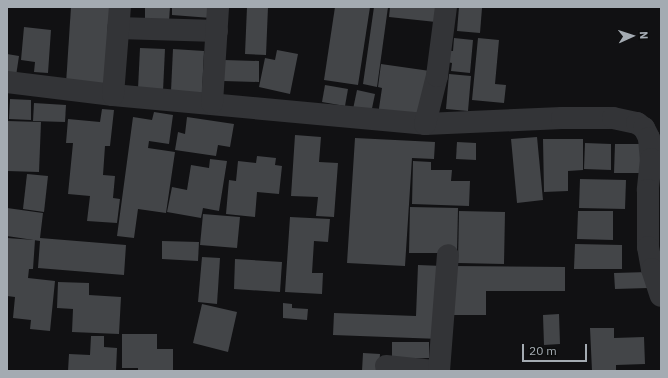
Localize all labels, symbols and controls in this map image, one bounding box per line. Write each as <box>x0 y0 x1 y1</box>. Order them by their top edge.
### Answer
north arrow <box>612 16 652 56</box>
text: N <box>637 31 651 40</box>
scale bar <box>524 336 589 362</box>
text: 20 m <box>529 343 557 358</box>

